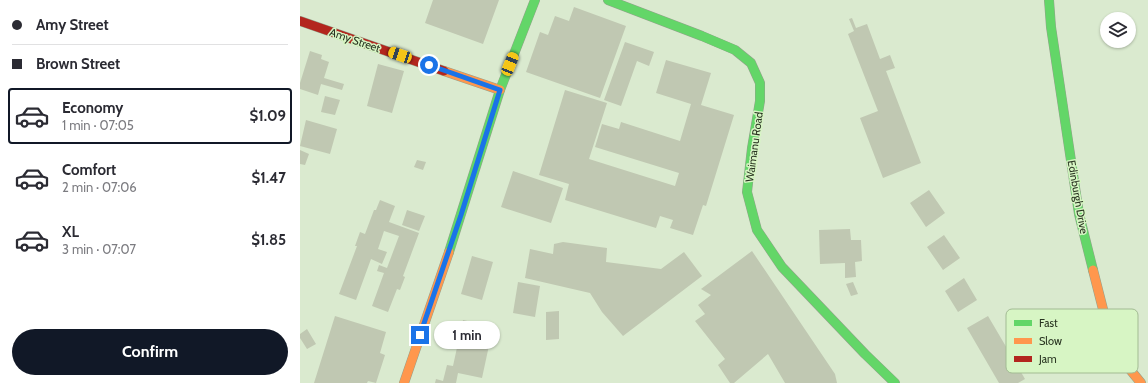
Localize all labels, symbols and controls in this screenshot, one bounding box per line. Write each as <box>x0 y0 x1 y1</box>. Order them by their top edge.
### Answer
map controls <box>1100 12 1136 48</box>
button: layers <box>1100 12 1136 48</box>
text: Amy Street <box>36 16 109 34</box>
street label: Amy Street <box>328 25 382 55</box>
car <box>387 45 413 65</box>
car <box>500 51 520 77</box>
text: Brown Street <box>36 55 120 73</box>
route start <box>420 56 438 74</box>
icon: car <box>14 98 50 134</box>
text: Economy <box>62 99 123 117</box>
text: $1.09 <box>250 107 286 125</box>
street label: Waimanu Road <box>742 111 766 183</box>
text: 1 min · 07:05 <box>62 117 134 133</box>
street label: Edinburgh Drive <box>1065 159 1091 235</box>
icon: car <box>14 160 50 196</box>
text: Comfort <box>62 161 116 179</box>
text: $1.47 <box>251 169 286 187</box>
text: 2 min · 07:06 <box>62 179 137 195</box>
icon: car <box>14 222 50 258</box>
text: XL <box>62 223 79 241</box>
text: $1.85 <box>251 231 286 249</box>
text: 3 min · 07:07 <box>62 241 136 257</box>
legend <box>1006 309 1138 373</box>
text: Fast <box>1039 316 1058 330</box>
callout: 1 min <box>434 321 500 349</box>
route end <box>411 326 429 344</box>
text: 1 min <box>452 327 482 343</box>
button: Confirm <box>12 329 288 375</box>
text: Slow <box>1039 334 1062 348</box>
text: Jam <box>1038 352 1057 366</box>

